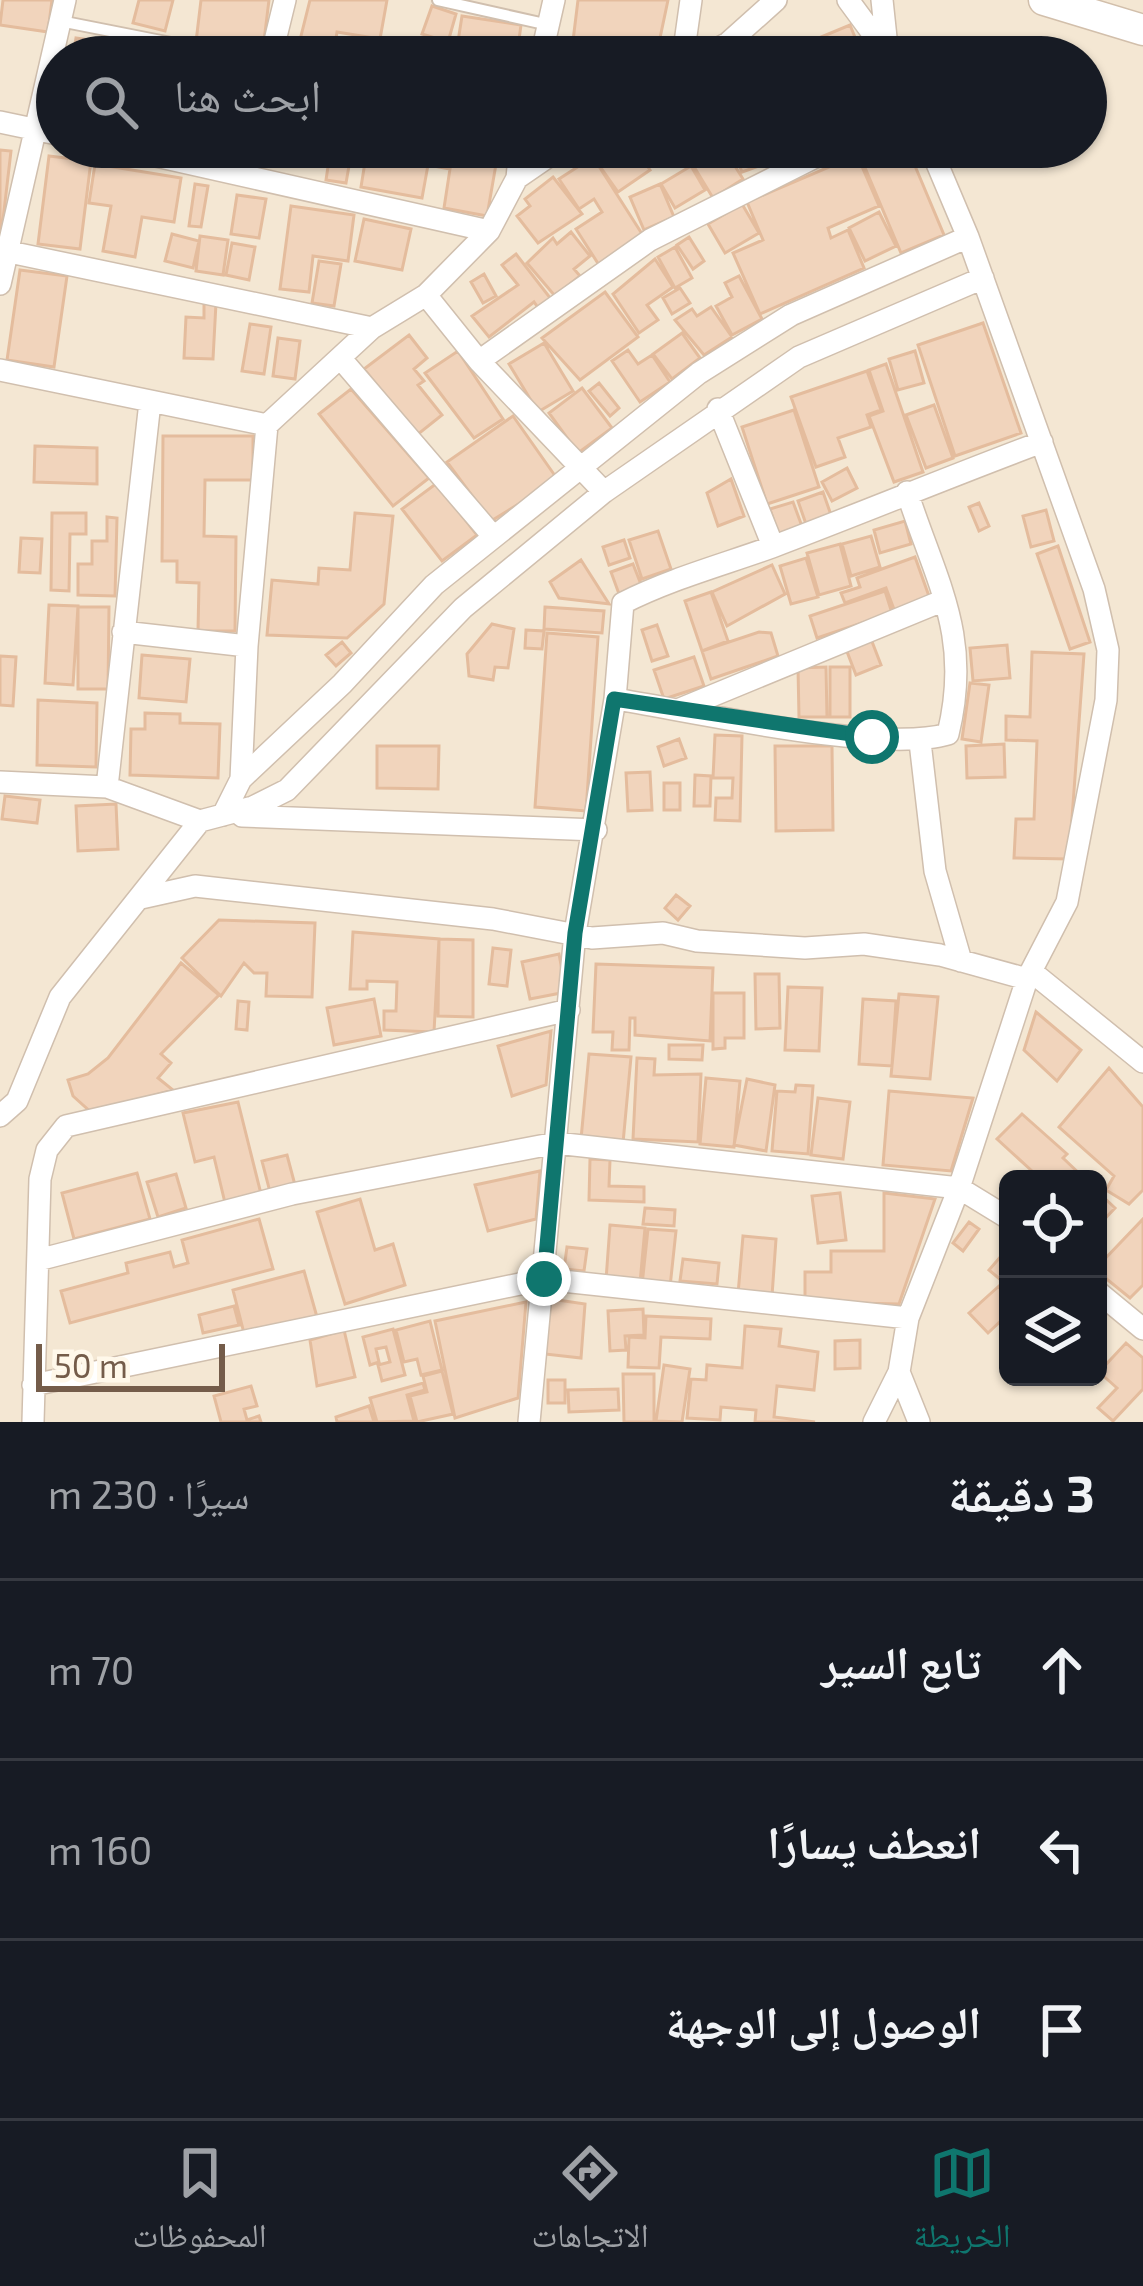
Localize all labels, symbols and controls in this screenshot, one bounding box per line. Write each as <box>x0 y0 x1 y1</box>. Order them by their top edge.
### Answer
search box <box>36 36 1107 168</box>
text: ابحث هنا <box>174 67 321 121</box>
icon: search <box>78 69 144 135</box>
route start <box>845 710 899 764</box>
map controls <box>999 1170 1107 1386</box>
button: locate <box>999 1170 1107 1278</box>
route end <box>517 1252 571 1306</box>
button: layers <box>999 1278 1107 1386</box>
scale bar <box>36 1338 225 1391</box>
text: 50 m <box>54 1345 128 1385</box>
text: 3 دقيقة <box>948 1461 1095 1522</box>
text: سيرًا · 230 m <box>48 1470 249 1517</box>
text: تابع السير <box>821 1634 981 1688</box>
icon: ahead <box>1029 1637 1095 1703</box>
text: 70 m <box>48 1646 134 1693</box>
text: انعطف يسارًا <box>767 1814 981 1868</box>
icon: left <box>1029 1817 1095 1883</box>
text: 160 m <box>48 1826 152 1873</box>
text: الوصول إلى الوجهة <box>666 1994 981 2048</box>
icon: arrive <box>1029 1997 1095 2063</box>
tab: المحفوظات <box>132 2140 267 2268</box>
tab: الاتجاهات <box>531 2140 649 2268</box>
tab: الخريطة <box>913 2140 1011 2268</box>

